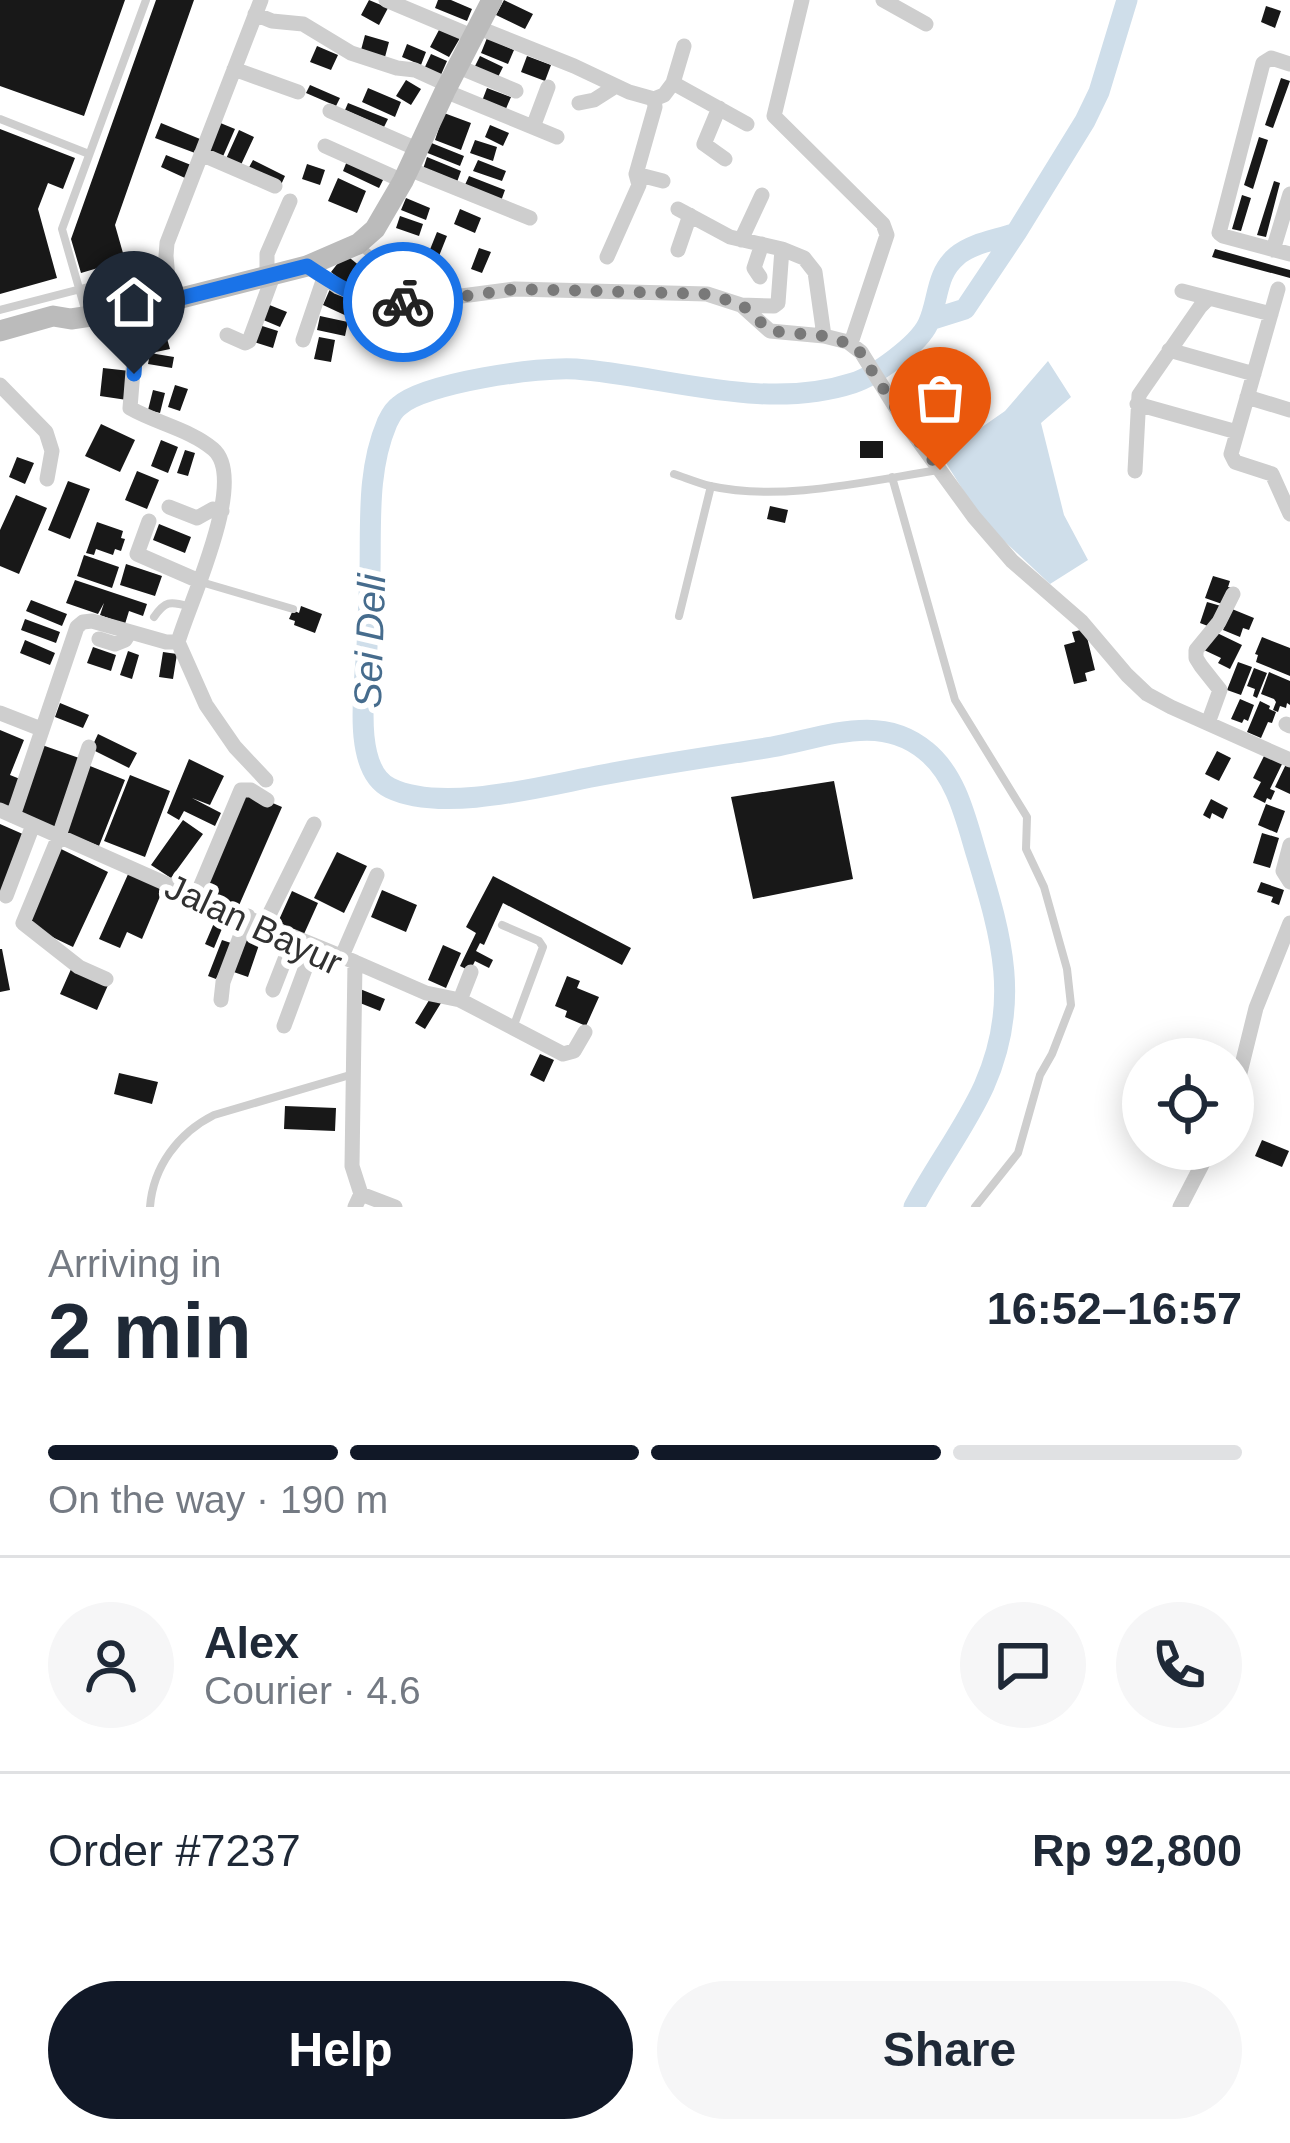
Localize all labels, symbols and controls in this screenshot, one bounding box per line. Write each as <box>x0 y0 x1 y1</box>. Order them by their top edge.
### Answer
courier <box>343 242 463 362</box>
pin <box>83 251 185 374</box>
icon: home <box>101 269 167 335</box>
icon: bike <box>370 269 436 335</box>
pin <box>889 347 991 470</box>
icon: bag <box>907 365 973 431</box>
water label: Sei Deli <box>346 572 393 709</box>
street label: Jalan Bayur <box>159 866 349 983</box>
map controls <box>1122 1038 1254 1170</box>
button: locate <box>1122 1038 1254 1170</box>
text: Arriving in <box>48 1242 221 1285</box>
text: 16:52–16:57 <box>987 1283 1242 1334</box>
text: 2 min <box>48 1287 252 1375</box>
text: On the way · 190 m <box>48 1478 388 1521</box>
button: person <box>48 1602 174 1728</box>
button: chat <box>960 1602 1086 1728</box>
button: phone <box>1116 1602 1242 1728</box>
text: Alex <box>204 1617 299 1668</box>
text: Courier · 4.6 <box>204 1669 421 1712</box>
text: Order #7237 <box>48 1825 301 1876</box>
text: Rp 92,800 <box>1032 1825 1242 1876</box>
button: Help <box>48 1981 633 2119</box>
button: Share <box>657 1981 1242 2119</box>

